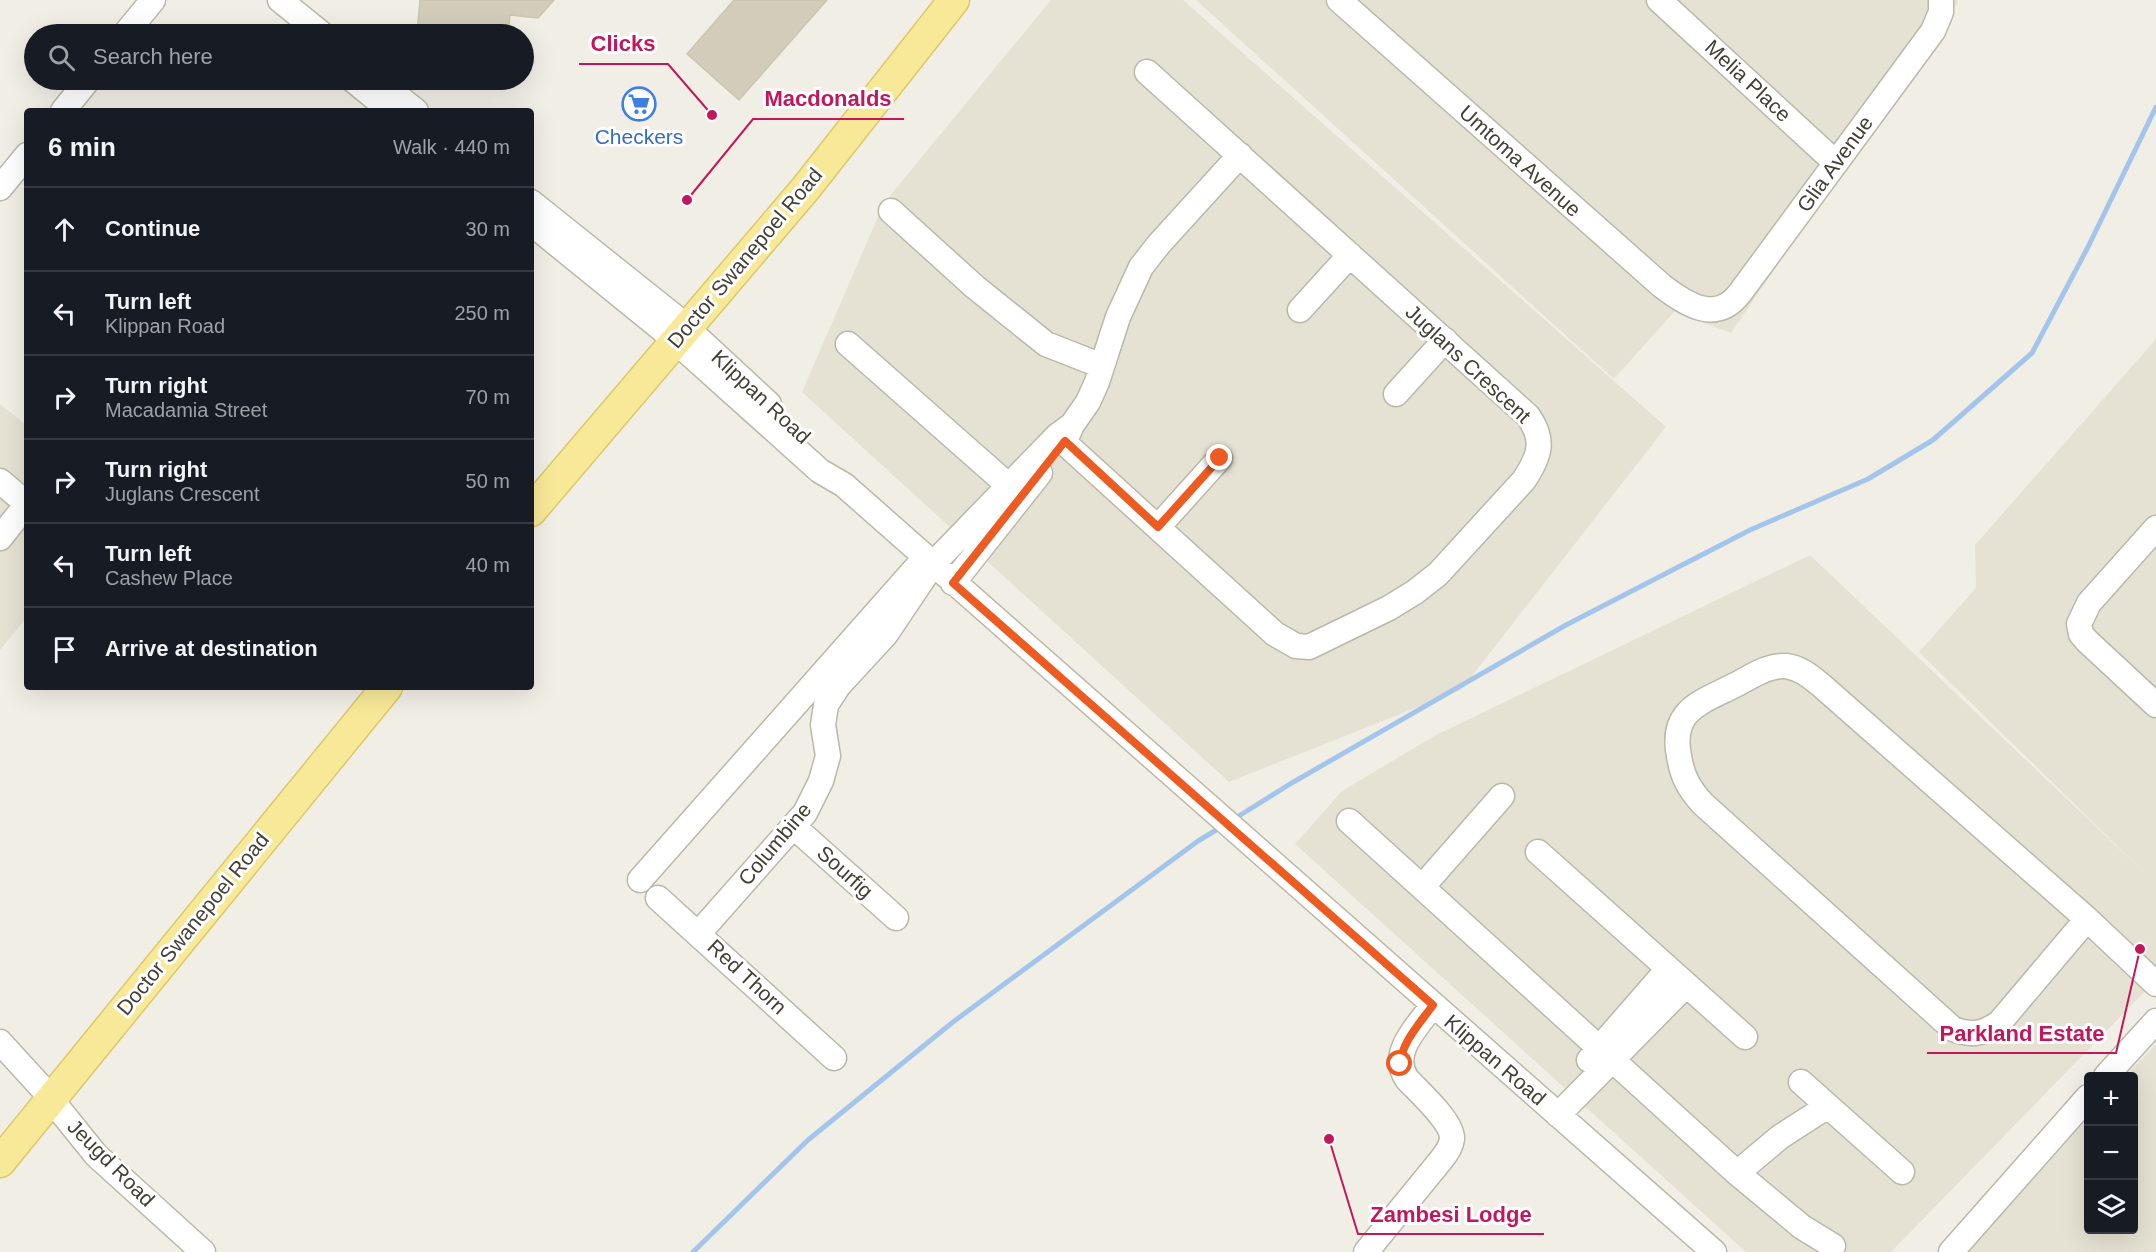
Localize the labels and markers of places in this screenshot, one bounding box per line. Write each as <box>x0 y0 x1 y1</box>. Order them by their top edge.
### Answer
callout: Clicks <box>579 24 668 64</box>
callout: Macdonalds <box>753 79 904 119</box>
supermarket icon: Checkers <box>621 86 657 122</box>
place label: Checkers <box>595 125 683 148</box>
callout: Parkland Estate <box>1927 1013 2116 1053</box>
callout: Zambesi Lodge <box>1358 1194 1544 1234</box>

